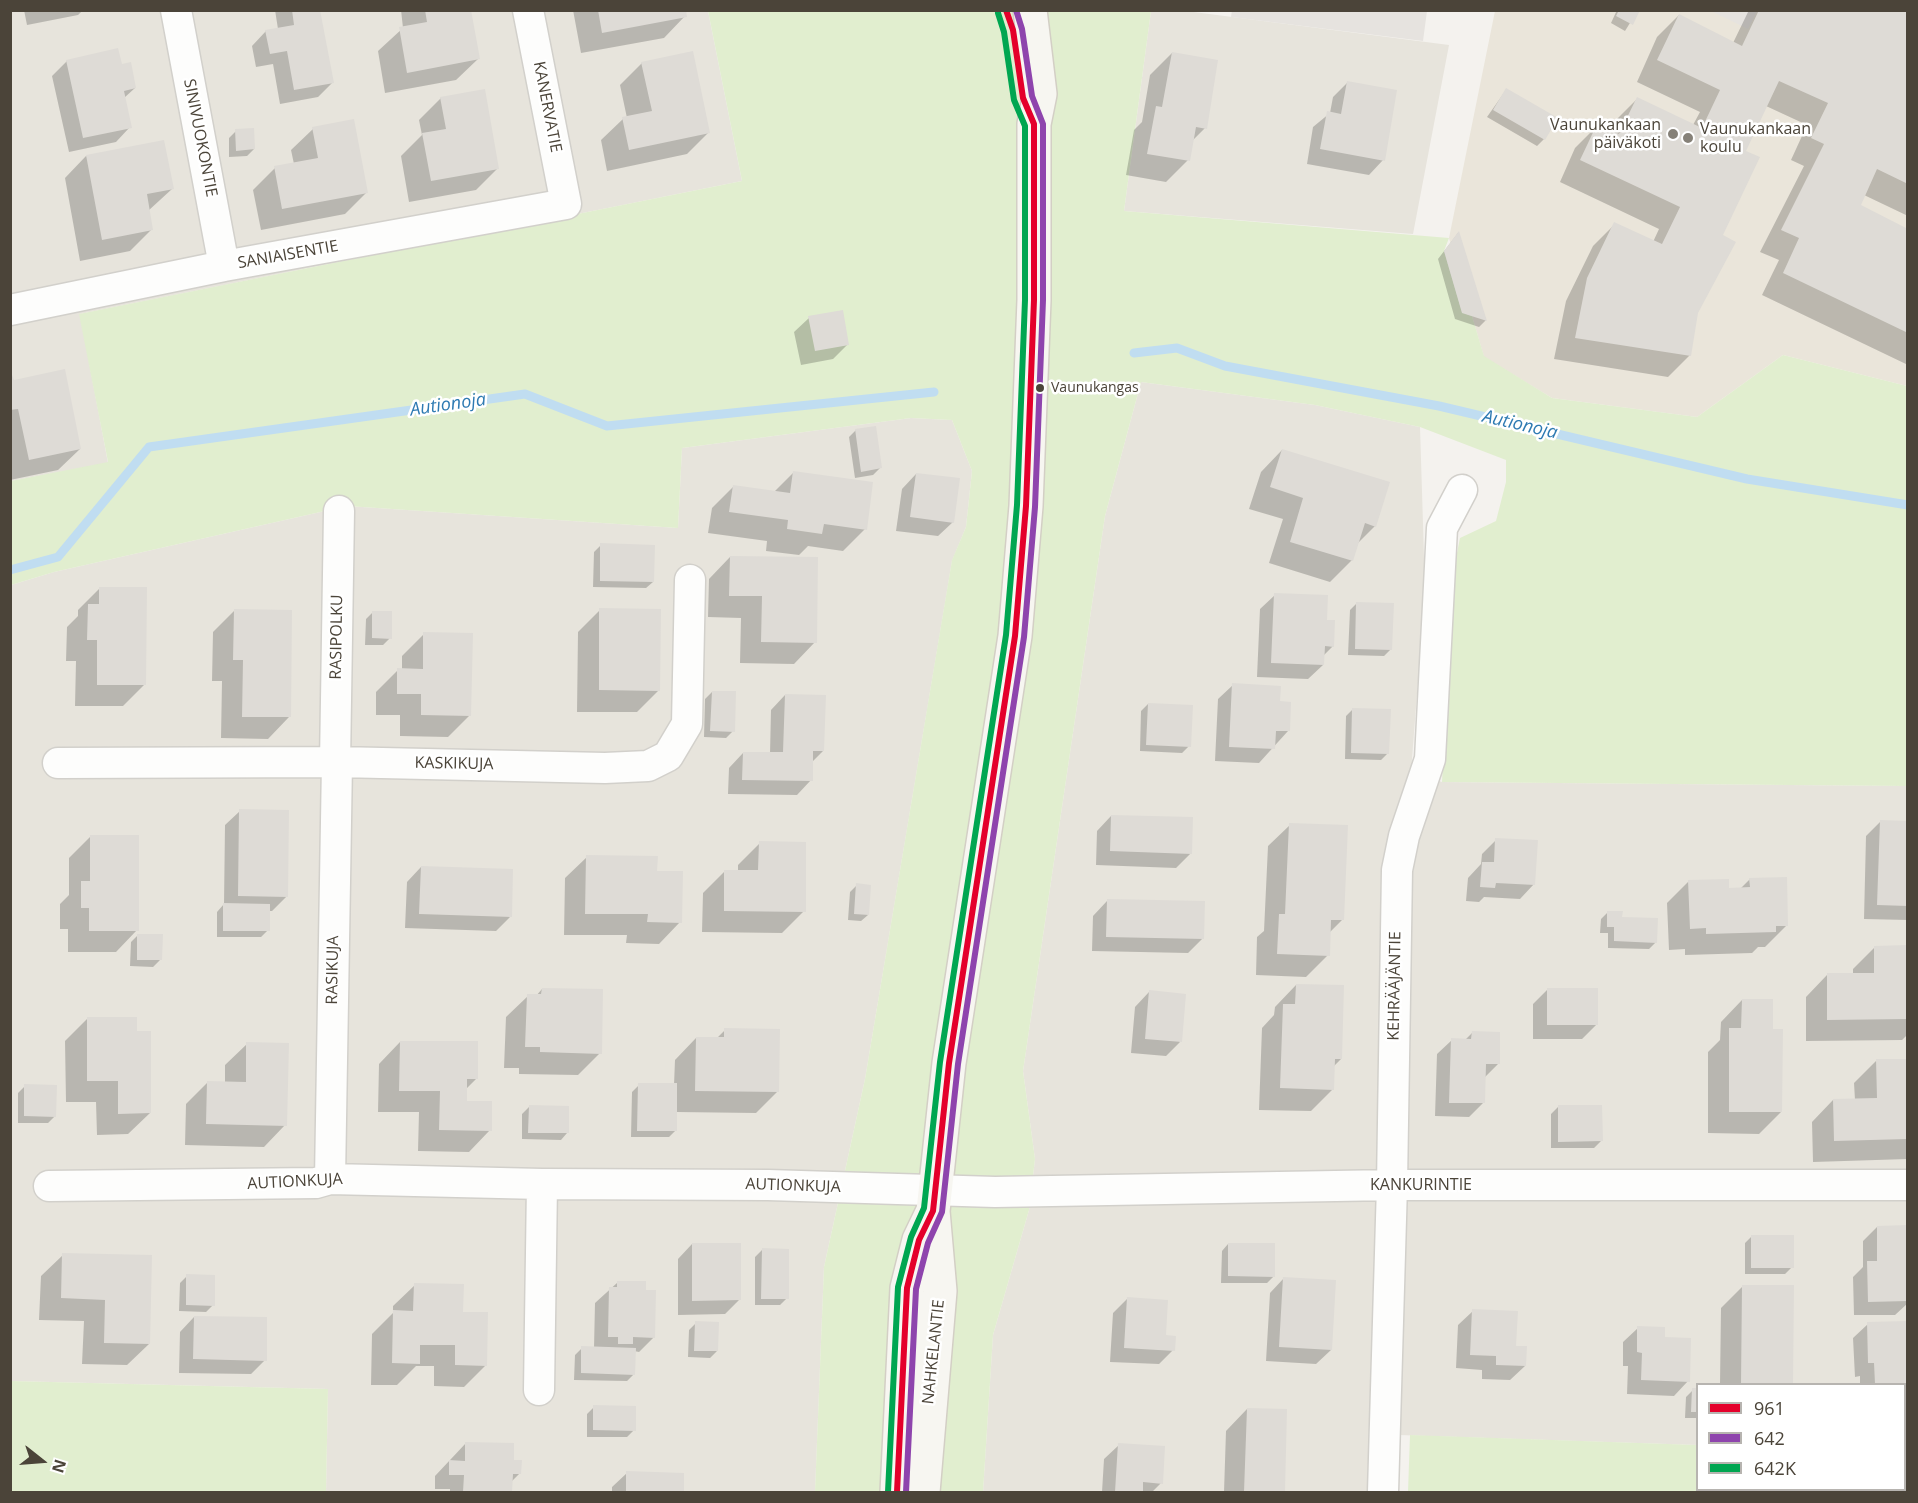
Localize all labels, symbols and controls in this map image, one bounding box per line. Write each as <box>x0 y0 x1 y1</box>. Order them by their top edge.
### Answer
street label: KANERVATIE <box>529 60 565 154</box>
street label: SINIVUOKONTIE <box>179 77 221 199</box>
place label: Vaunukankaan päiväkoti <box>1550 115 1661 153</box>
place label: Vaunukankaan koulu <box>1700 119 1811 157</box>
marker: Vaunukankaan päiväkoti <box>1666 127 1680 141</box>
marker: Vaunukankaan koulu <box>1681 131 1695 145</box>
street label: SANIAISENTIE <box>236 237 340 273</box>
place label: Vaunukangas <box>1051 380 1139 396</box>
marker: Vaunukangas <box>1034 382 1046 394</box>
water label: Autionoja <box>409 389 487 421</box>
water label: Autionoja <box>1480 406 1560 444</box>
street label: RASIPOLKU <box>327 594 347 680</box>
street label: KASKIKUJA <box>414 754 494 774</box>
street label: KEHRÄÄJÄNTIE <box>1384 931 1406 1041</box>
street label: RASIKUJA <box>323 935 343 1005</box>
street label: AUTIONKUJA <box>247 1170 343 1194</box>
street label: AUTIONKUJA <box>745 1175 841 1197</box>
street label: KANKURINTIE <box>1370 1175 1472 1195</box>
street label: NAHKELANTIE <box>919 1299 949 1405</box>
legend <box>1696 1383 1906 1491</box>
text: 961 <box>1754 1396 1785 1420</box>
text: 642 <box>1754 1426 1785 1450</box>
north arrow <box>12 1431 72 1491</box>
text: 642K <box>1754 1456 1796 1480</box>
text: N <box>47 1457 72 1476</box>

